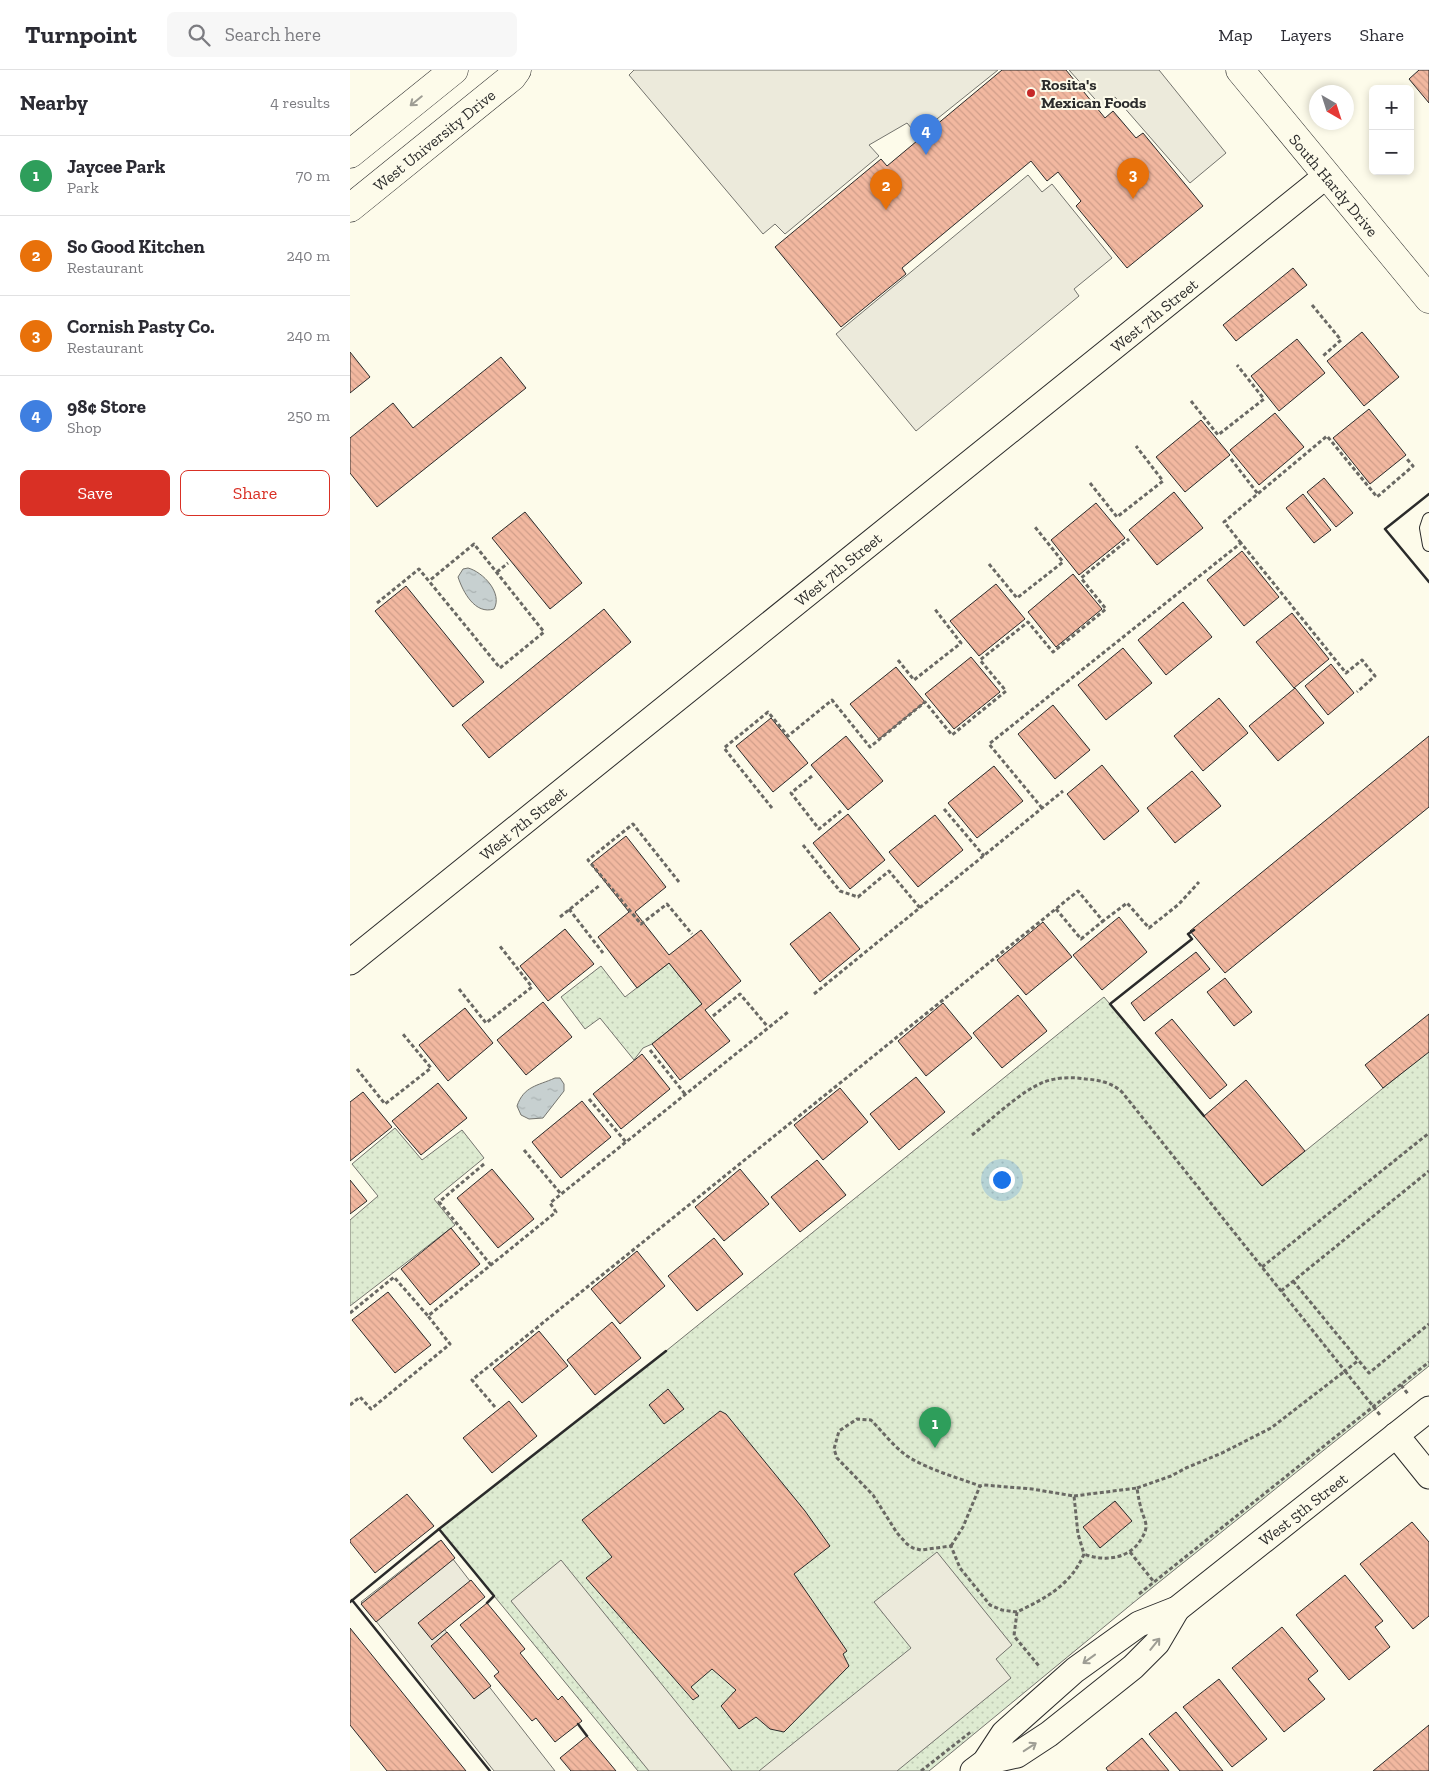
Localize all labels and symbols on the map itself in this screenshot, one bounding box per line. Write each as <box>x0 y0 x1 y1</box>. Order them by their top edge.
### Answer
place label: Rosita's Mexican Foods <box>1041 75 1146 112</box>
street label: West University Drive <box>369 85 499 195</box>
north arrow <box>1309 85 1354 130</box>
marker: Rosita's Mexican Foods <box>1025 87 1037 99</box>
one-way arrow <box>410 95 423 106</box>
pin: 4 <box>910 114 942 155</box>
street label: South Hardy Drive <box>1285 130 1382 241</box>
pin: 3 <box>1117 158 1149 199</box>
pin: 2 <box>870 169 902 210</box>
street label: West 7th Street <box>1107 274 1202 356</box>
street label: West 7th Street <box>791 528 886 610</box>
street label: West 7th Street <box>476 782 571 864</box>
your location <box>989 1167 1015 1193</box>
pin: 1 <box>919 1407 951 1448</box>
street label: West 5th Street <box>1255 1469 1351 1550</box>
one-way arrow <box>1150 1637 1161 1650</box>
one-way arrow <box>1082 1654 1096 1664</box>
one-way arrow <box>1023 1741 1037 1751</box>

